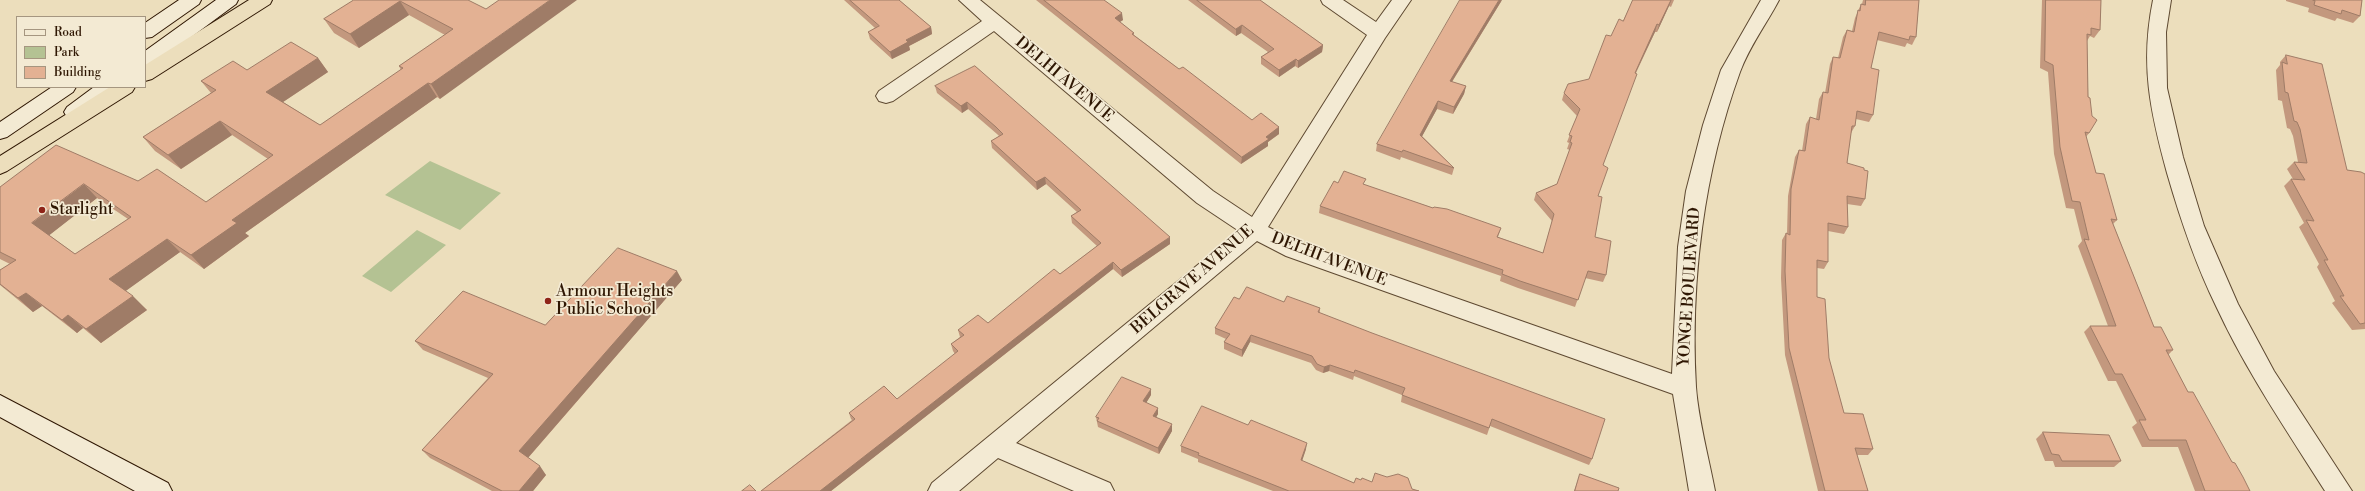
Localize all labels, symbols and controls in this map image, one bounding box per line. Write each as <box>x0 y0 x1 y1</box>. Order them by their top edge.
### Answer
legend <box>16 16 146 88</box>
text: Road <box>54 25 82 40</box>
street label: DELHI AVENUE <box>1011 33 1117 127</box>
text: Park <box>54 45 79 60</box>
text: Building <box>54 65 101 80</box>
place label: Starlight <box>50 200 113 220</box>
marker: Starlight <box>37 205 47 215</box>
street label: YONGE BOULEVARD <box>1675 207 1705 367</box>
street label: BELGRAVE AVENUE <box>1128 221 1258 339</box>
street label: DELHI AVENUE <box>1268 229 1390 291</box>
place label: Armour Heights Public School <box>556 282 673 320</box>
marker: Armour Heights Public School <box>543 296 553 306</box>

